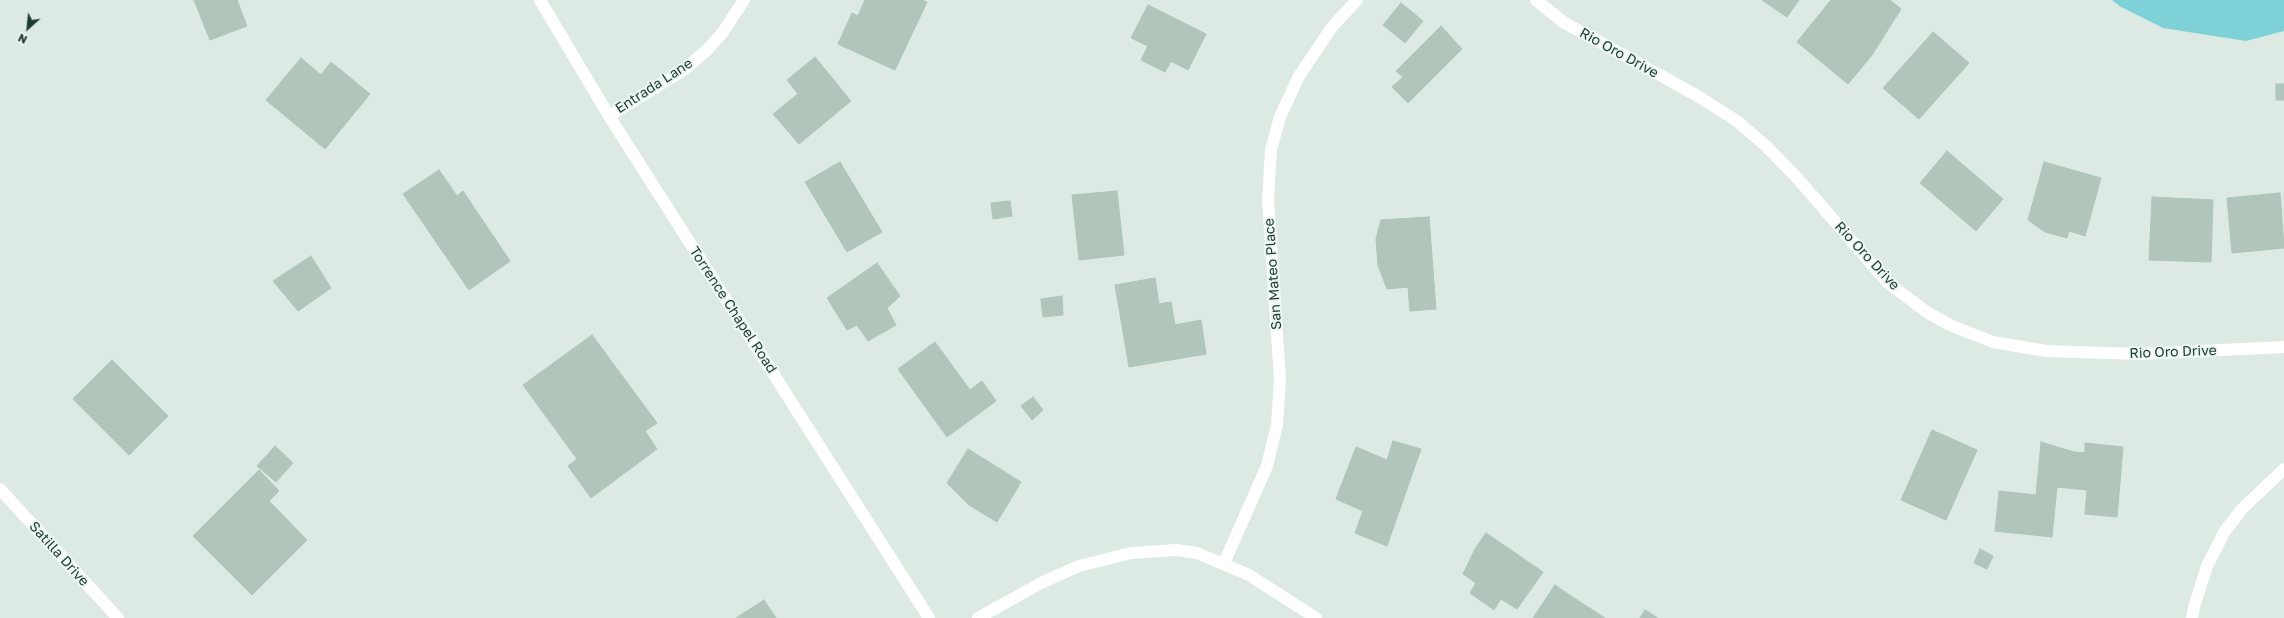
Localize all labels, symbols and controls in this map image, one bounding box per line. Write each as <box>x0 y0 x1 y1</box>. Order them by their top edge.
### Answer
north arrow <box>8 8 48 48</box>
street label: Rio Oro Drive <box>1577 24 1661 82</box>
text: N <box>16 31 29 47</box>
street label: Entrada Lane <box>612 55 696 117</box>
street label: San Mateo Place <box>1261 218 1285 330</box>
street label: Rio Oro Drive <box>1831 218 1903 294</box>
street label: Torrence Chapel Road <box>686 244 780 376</box>
street label: Rio Oro Drive <box>2129 342 2217 362</box>
street label: Satilla Drive <box>26 518 92 590</box>

